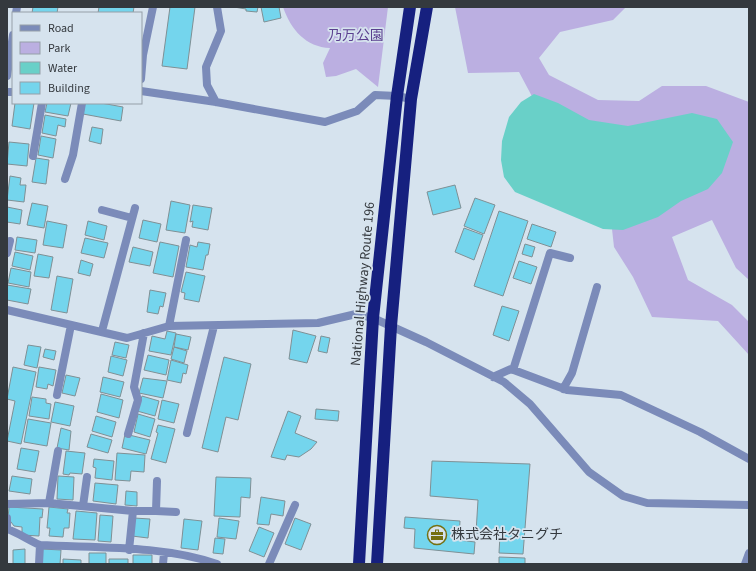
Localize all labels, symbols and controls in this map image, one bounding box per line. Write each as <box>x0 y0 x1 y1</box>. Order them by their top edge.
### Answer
legend <box>12 12 142 104</box>
text: Road <box>48 20 74 37</box>
park label: 乃万公園 <box>328 26 384 46</box>
text: Park <box>48 40 70 57</box>
text: Water <box>48 60 78 77</box>
text: Building <box>48 80 90 97</box>
street label: National Highway Route 196 <box>346 201 380 367</box>
office icon: 株式会社タニグチ <box>426 524 448 546</box>
place label: 株式会社タニグチ <box>451 525 563 545</box>

